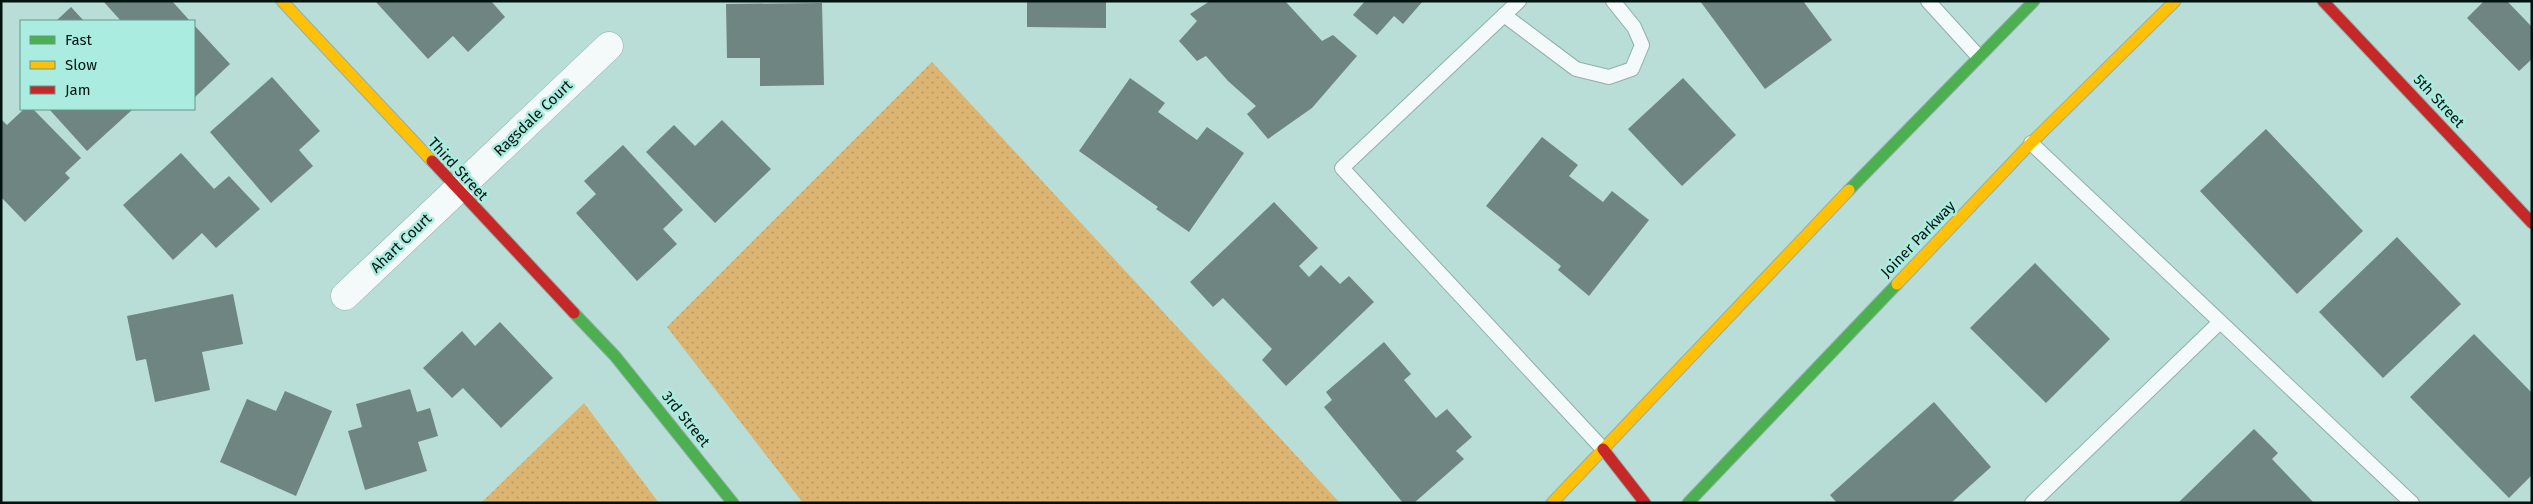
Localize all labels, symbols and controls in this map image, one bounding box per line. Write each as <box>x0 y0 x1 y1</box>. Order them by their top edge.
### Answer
legend <box>20 20 195 110</box>
text: Fast <box>65 31 92 49</box>
text: Slow <box>65 56 97 74</box>
street label: 5th Street <box>2410 71 2469 132</box>
street label: Ragsdale Court <box>490 76 576 160</box>
text: Jam <box>65 81 91 99</box>
street label: Third Street <box>424 134 492 205</box>
street label: Joiner Parkway <box>1877 196 1960 281</box>
street label: Ahart Court <box>367 209 436 276</box>
street label: 3rd Street <box>658 388 714 451</box>

